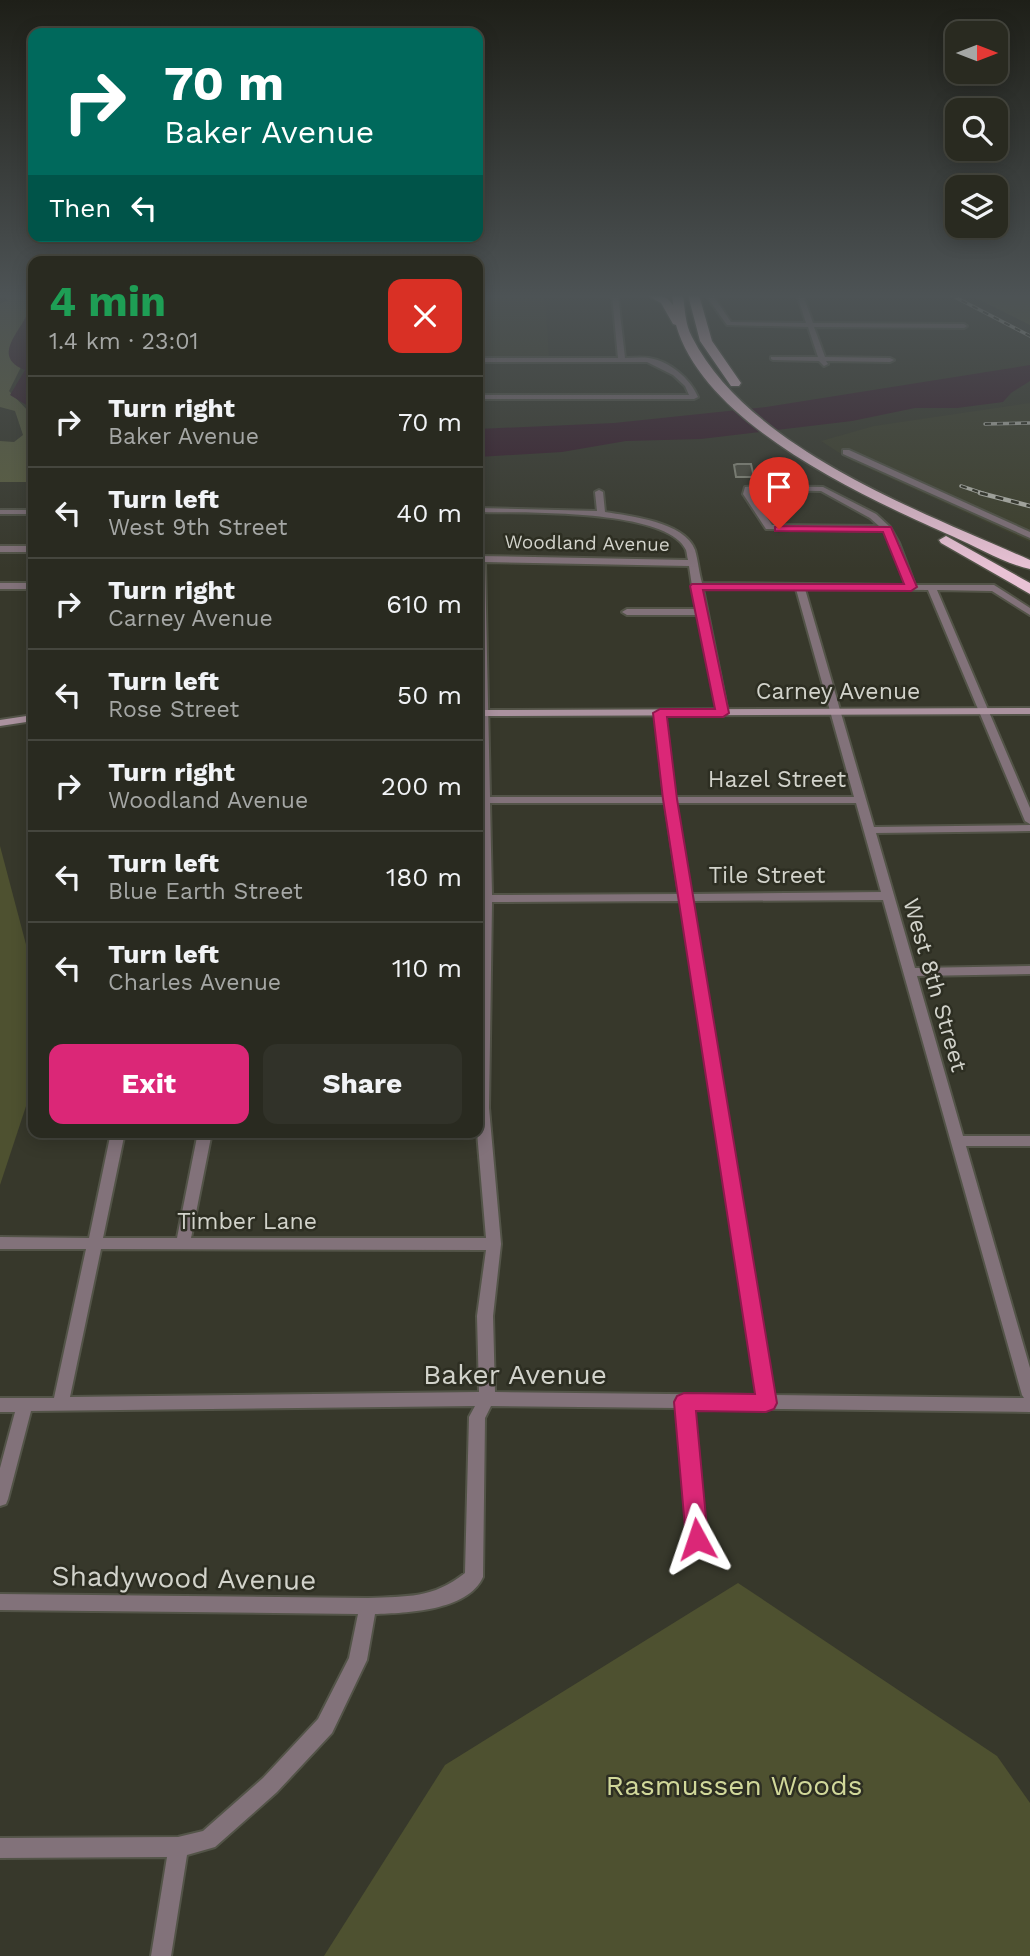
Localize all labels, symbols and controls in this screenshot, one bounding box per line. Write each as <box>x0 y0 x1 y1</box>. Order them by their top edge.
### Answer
north arrow <box>945 21 1008 84</box>
map controls <box>945 21 1008 238</box>
text: 70 m <box>164 54 284 112</box>
icon: right <box>49 56 140 147</box>
button: search <box>945 98 1008 161</box>
text: Baker Avenue <box>164 113 374 151</box>
button: layers <box>945 175 1008 238</box>
icon: left <box>125 189 163 227</box>
text: Then <box>49 193 111 223</box>
text: 4 min <box>49 277 166 326</box>
button: close <box>388 279 462 353</box>
text: 1.4 km · 23:01 <box>49 328 199 355</box>
text: Turn right <box>108 393 235 423</box>
icon: right <box>49 403 87 441</box>
text: 70 m <box>398 407 462 437</box>
text: Baker Avenue <box>108 423 259 450</box>
pin <box>749 457 809 529</box>
icon: arrive <box>760 468 798 506</box>
text: Turn left <box>108 484 219 514</box>
icon: left <box>49 494 87 532</box>
text: 40 m <box>396 498 462 528</box>
text: West 9th Street <box>108 514 287 541</box>
street label: Woodland Avenue <box>504 530 670 556</box>
text: Turn right <box>108 575 235 605</box>
icon: right <box>49 585 87 623</box>
text: 610 m <box>386 589 462 619</box>
text: Carney Avenue <box>108 605 273 632</box>
text: Turn left <box>108 666 219 696</box>
icon: left <box>49 676 87 714</box>
street label: Carney Avenue <box>756 678 920 705</box>
text: 50 m <box>397 680 462 710</box>
text: Rose Street <box>108 696 239 723</box>
text: Turn right <box>108 757 235 787</box>
street label: Hazel Street <box>708 766 847 793</box>
icon: right <box>49 767 87 805</box>
text: 200 m <box>381 771 462 801</box>
text: Woodland Avenue <box>108 787 308 814</box>
text: Turn left <box>108 848 219 878</box>
icon: left <box>49 858 87 896</box>
text: 180 m <box>386 862 462 892</box>
street label: Tile Street <box>708 862 826 889</box>
text: Blue Earth Street <box>108 878 303 905</box>
street label: West 8th Street <box>897 895 973 1075</box>
text: Turn left <box>108 939 219 969</box>
icon: left <box>49 949 87 987</box>
text: 110 m <box>392 953 462 983</box>
text: Charles Avenue <box>108 969 281 996</box>
button: Exit <box>49 1044 249 1124</box>
button: Share <box>263 1044 462 1124</box>
street label: Timber Lane <box>177 1208 317 1235</box>
street label: Baker Avenue <box>423 1358 607 1391</box>
position arrow <box>660 1502 734 1576</box>
street label: Shadywood Avenue <box>51 1559 317 1597</box>
park label: Rasmussen Woods <box>606 1769 862 1802</box>

